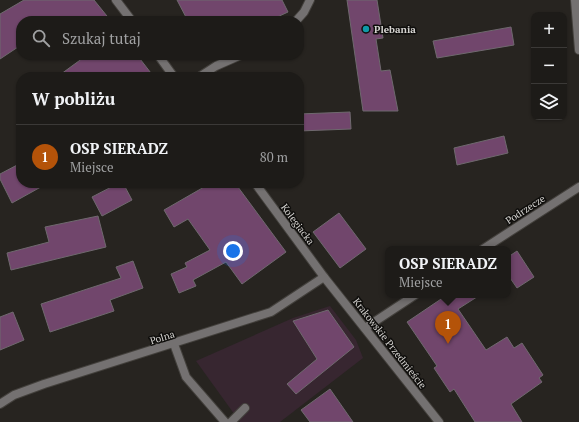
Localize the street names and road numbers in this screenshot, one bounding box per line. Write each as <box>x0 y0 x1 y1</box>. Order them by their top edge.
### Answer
street label: Podrzecze <box>503 192 548 227</box>
street label: Kolegiacka <box>278 201 317 247</box>
street label: Krakowskie Przedmieście <box>350 295 429 391</box>
street label: Polna <box>148 328 176 347</box>

